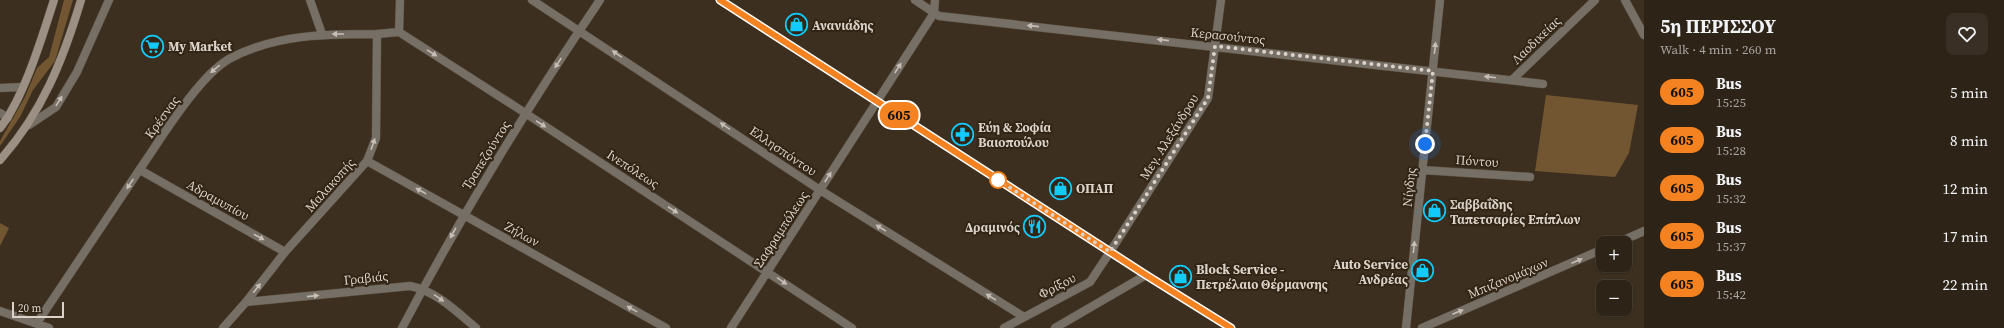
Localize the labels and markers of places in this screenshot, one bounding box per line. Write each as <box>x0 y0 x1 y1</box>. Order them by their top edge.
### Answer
shop icon: Ανανιάδης <box>784 12 810 38</box>
place label: Ανανιάδης <box>812 17 874 34</box>
supermarket icon: My Market <box>139 33 165 59</box>
place label: My Market <box>168 38 232 55</box>
place label: Εύη & Σοφία Βαιοπούλου <box>978 119 1052 151</box>
pharmacy icon: Εύη & Σοφία Βαιοπούλου <box>950 121 976 147</box>
unlabelled marker <box>989 171 1007 189</box>
shop icon: ΟΠΑΠ <box>1048 175 1074 201</box>
place label: ΟΠΑΠ <box>1076 180 1114 197</box>
place label: Σαββαΐδης Ταπετσαρίες Επίπλων <box>1450 196 1581 228</box>
shop icon: Σαββαΐδης Ταπετσαρίες Επίπλων <box>1422 198 1448 224</box>
restaurant icon: Δραμινός <box>1022 214 1048 240</box>
place label: Δραμινός <box>965 219 1020 236</box>
place label: Auto Service Ανδρέας <box>1333 256 1408 288</box>
shop icon: Auto Service Ανδρέας <box>1410 258 1436 284</box>
place label: Block Service - Πετρέλαιο Θέρμανσης <box>1196 261 1328 293</box>
shop icon: Block Service - Πετρέλαιο Θέρμανσης <box>1167 263 1193 289</box>

